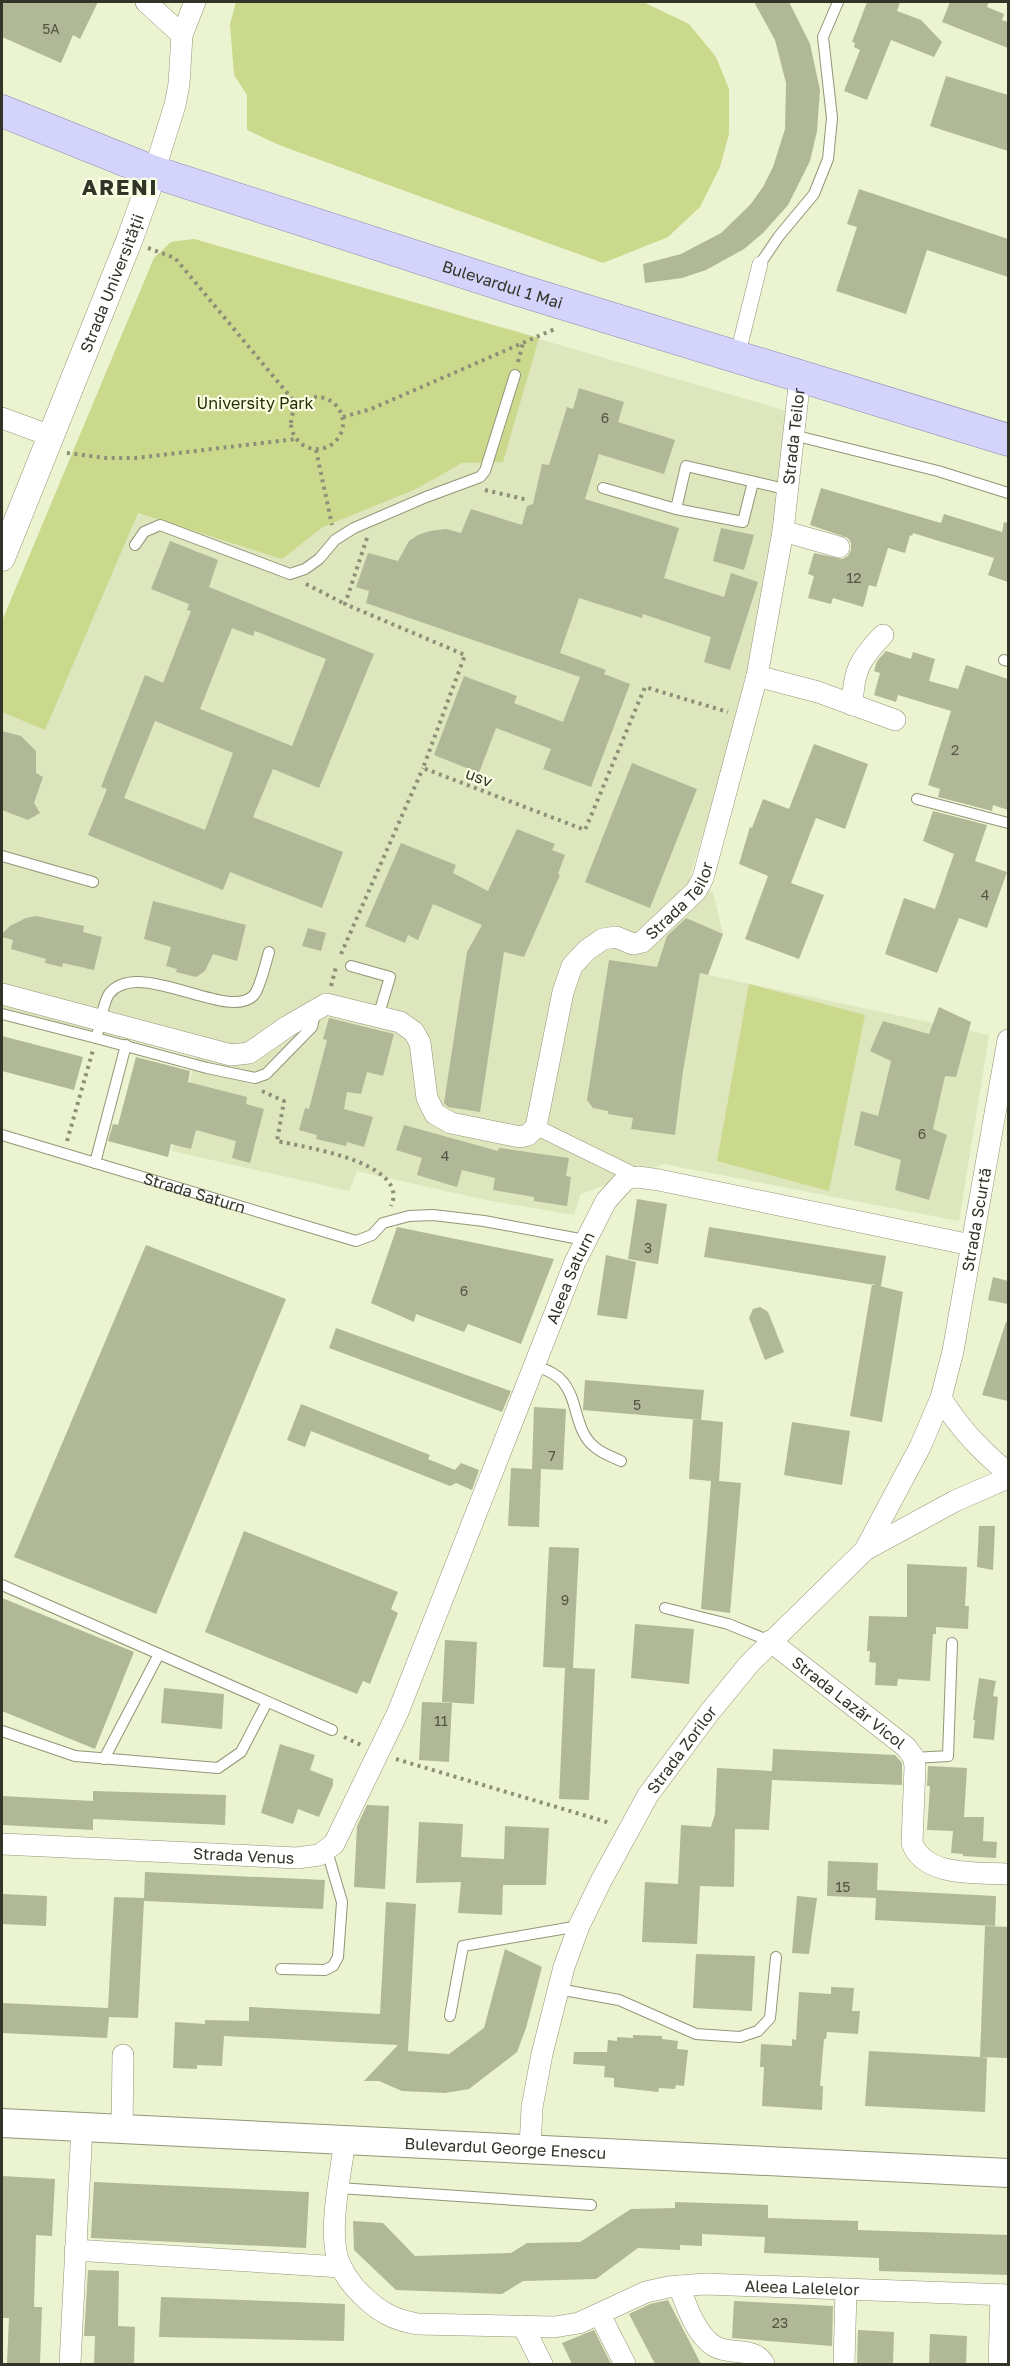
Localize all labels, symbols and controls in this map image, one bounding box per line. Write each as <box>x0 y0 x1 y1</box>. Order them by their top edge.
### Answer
house number: 5A <box>42 20 60 37</box>
district label: ARENI <box>82 173 158 200</box>
street label: Strada Universității <box>75 211 148 355</box>
street label: Bulevardul 1 Mai <box>440 256 565 313</box>
street label: Strada Teilor <box>778 387 809 486</box>
park label: University Park <box>196 393 314 413</box>
house number: 6 <box>601 409 609 426</box>
house number: 12 <box>847 569 861 586</box>
house number: 2 <box>951 741 959 758</box>
street label: usv <box>463 763 495 791</box>
street label: Strada Teilor <box>641 860 717 944</box>
house number: 4 <box>981 886 989 903</box>
house number: 6 <box>918 1125 926 1142</box>
house number: 4 <box>441 1147 449 1164</box>
street label: Strada Scurtă <box>957 1166 995 1273</box>
street label: Strada Saturn <box>141 1168 248 1217</box>
street label: Aleea Saturn <box>542 1228 599 1327</box>
house number: 3 <box>644 1239 652 1256</box>
house number: 6 <box>460 1282 468 1299</box>
house number: 5 <box>633 1396 641 1413</box>
house number: 7 <box>548 1447 556 1464</box>
house number: 9 <box>561 1591 569 1608</box>
street label: Strada Lazăr Vicol <box>788 1652 910 1753</box>
street label: Strada Zorilor <box>642 1702 721 1798</box>
house number: 11 <box>434 1712 448 1729</box>
street label: Strada Venus <box>193 1843 295 1868</box>
house number: 15 <box>836 1878 850 1895</box>
street label: Bulevardul George Enescu <box>404 2133 607 2163</box>
street label: Aleea Lalelelor <box>744 2275 860 2300</box>
house number: 23 <box>772 2314 788 2331</box>

